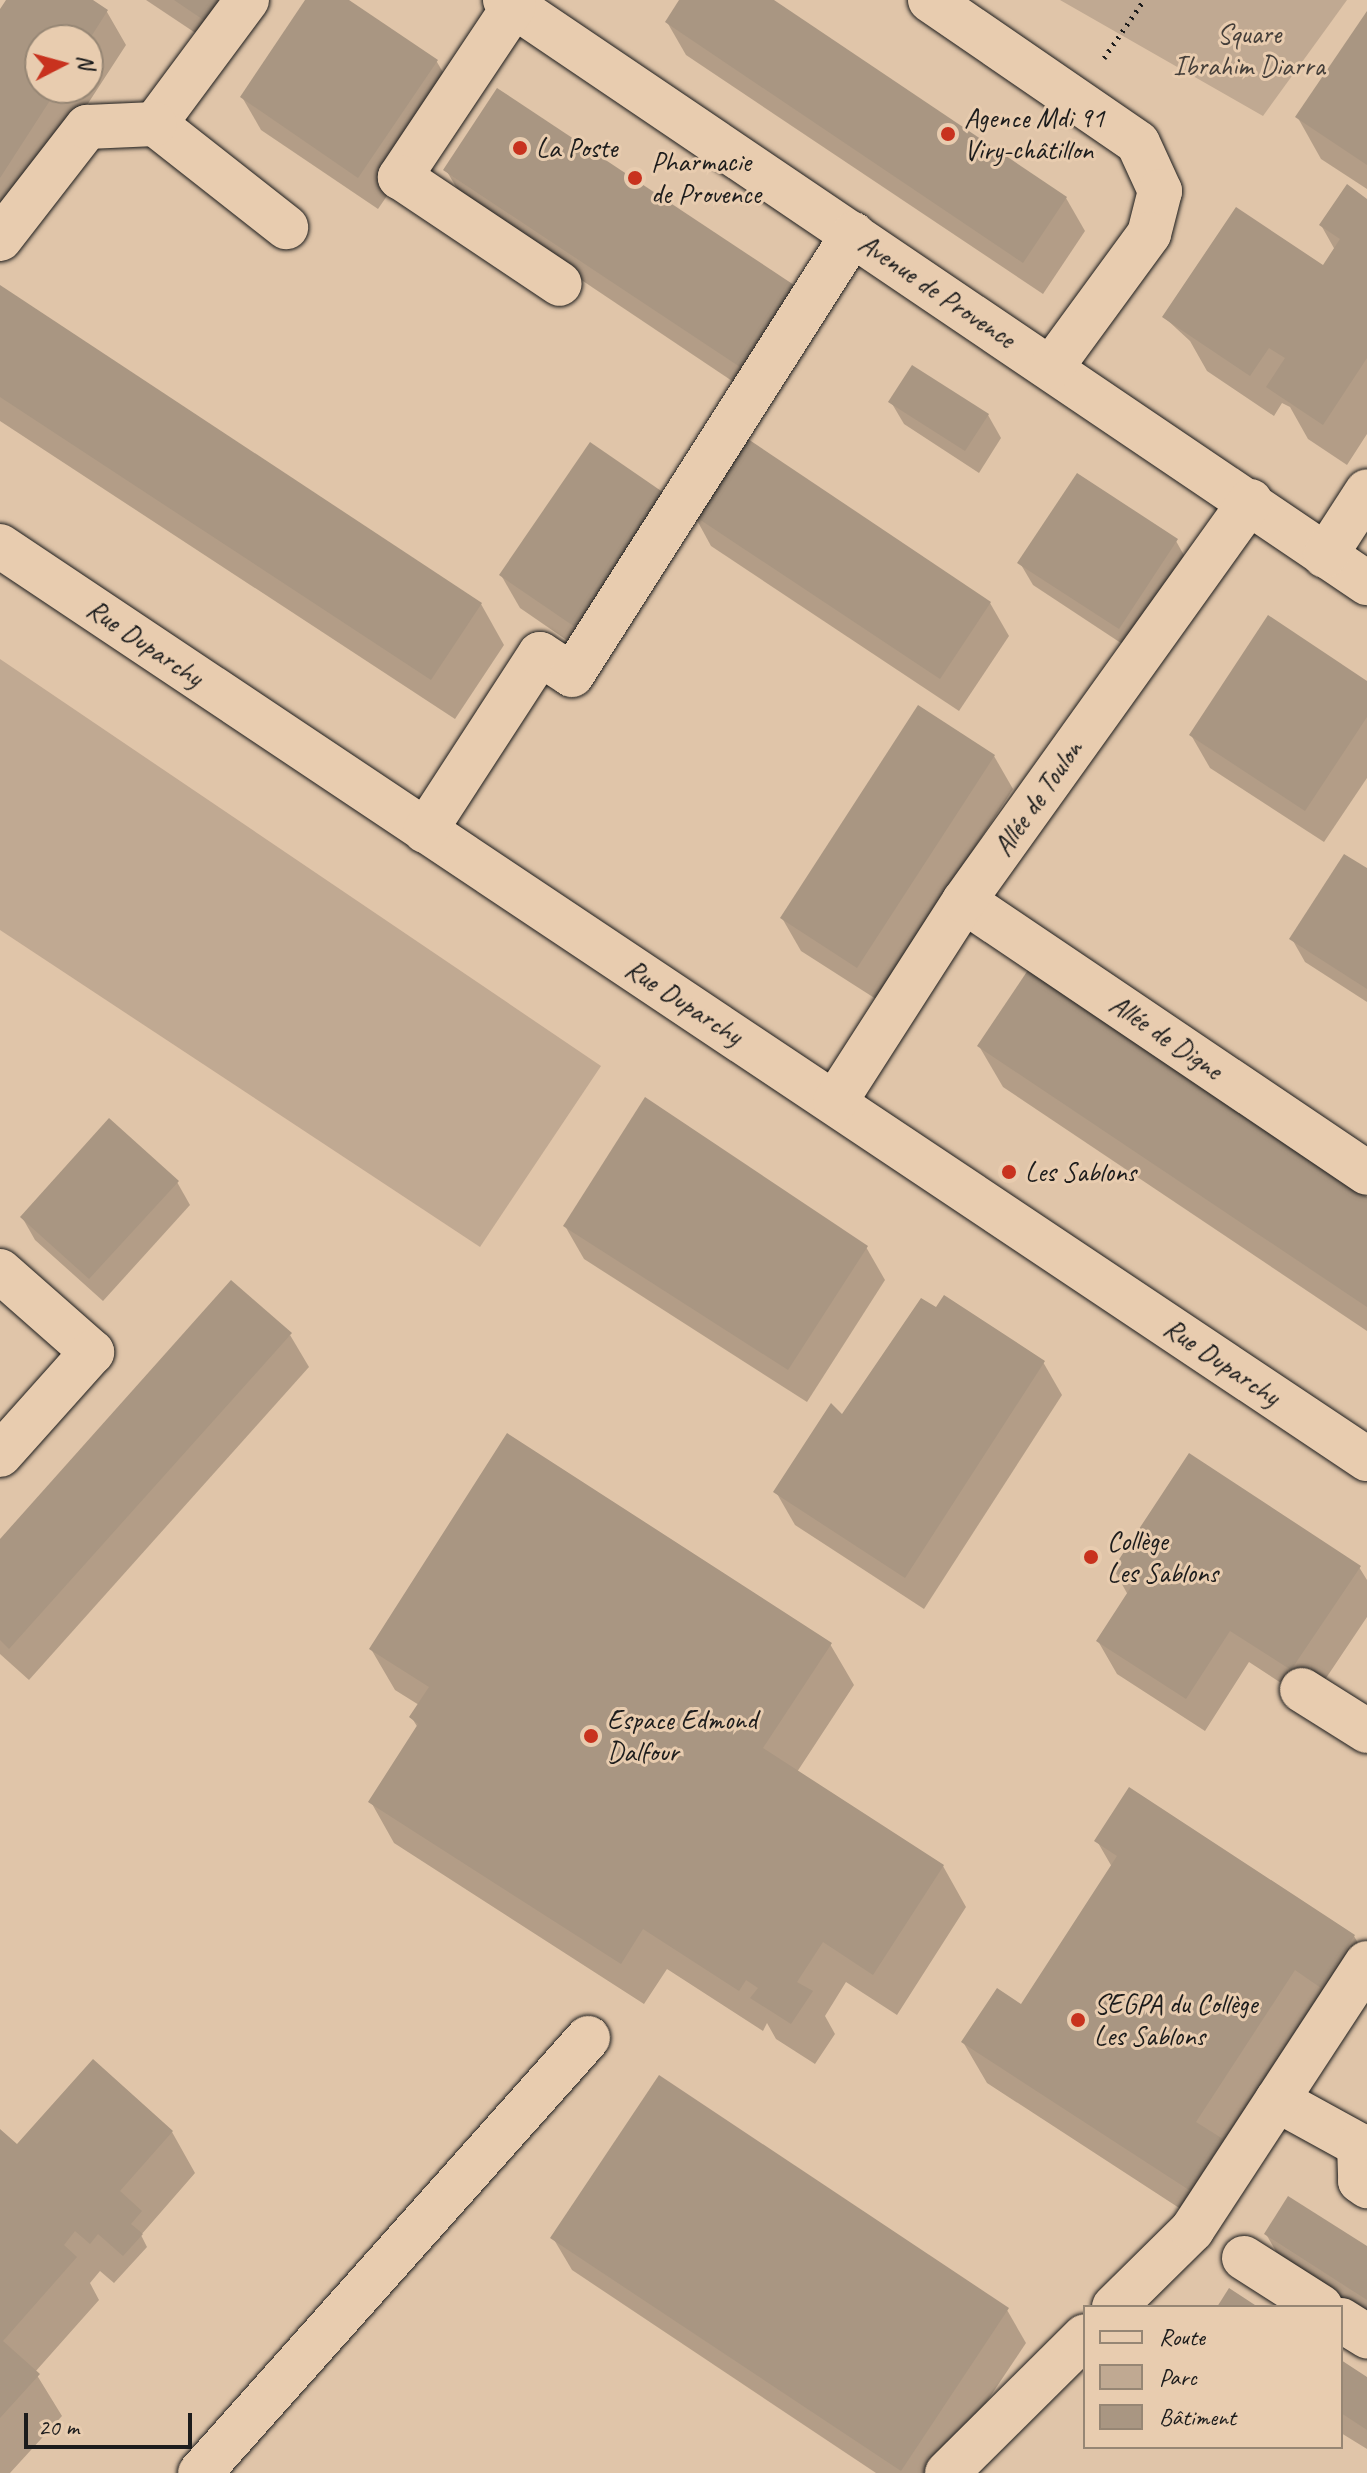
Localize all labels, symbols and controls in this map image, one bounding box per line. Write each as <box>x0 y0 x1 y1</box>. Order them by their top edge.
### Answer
park label: Square Ibrahim Diarra <box>1173 17 1325 83</box>
north arrow <box>24 24 104 104</box>
text: N <box>71 53 101 70</box>
place label: Agence Mdi 91 Viry-châtillon <box>964 101 1104 167</box>
marker: Agence Mdi 91 Viry-châtillon <box>939 125 957 143</box>
place label: La Poste <box>536 131 617 165</box>
marker: La Poste <box>511 139 529 157</box>
place label: Pharmacie de Provence <box>651 145 761 211</box>
marker: Pharmacie de Provence <box>626 169 644 187</box>
street label: Avenue de Provence <box>853 226 1021 356</box>
street label: Rue Duparchy <box>81 592 209 694</box>
street label: Allée de Toulon <box>986 734 1090 862</box>
street label: Rue Duparchy <box>620 952 748 1052</box>
street label: Allée de Digne <box>1103 987 1229 1087</box>
place label: Les Sablons <box>1025 1155 1137 1189</box>
marker: Les Sablons <box>1000 1163 1018 1181</box>
street label: Rue Duparchy <box>1158 1311 1286 1413</box>
place label: Collège Les Sablons <box>1107 1524 1219 1590</box>
marker: Collège Les Sablons <box>1082 1548 1100 1566</box>
place label: Espace Edmond Dalfour <box>607 1703 757 1769</box>
marker: Espace Edmond Dalfour <box>582 1727 600 1745</box>
place label: SEGPA du Collège Les Sablons <box>1094 1987 1257 2053</box>
marker: SEGPA du Collège Les Sablons <box>1069 2011 1087 2029</box>
legend <box>1083 2305 1343 2449</box>
text: Route <box>1159 2322 1205 2352</box>
text: Parc <box>1159 2362 1197 2392</box>
scale bar <box>28 2397 196 2447</box>
text: Bâtiment <box>1159 2402 1236 2432</box>
text: 20 m <box>38 2412 79 2442</box>

